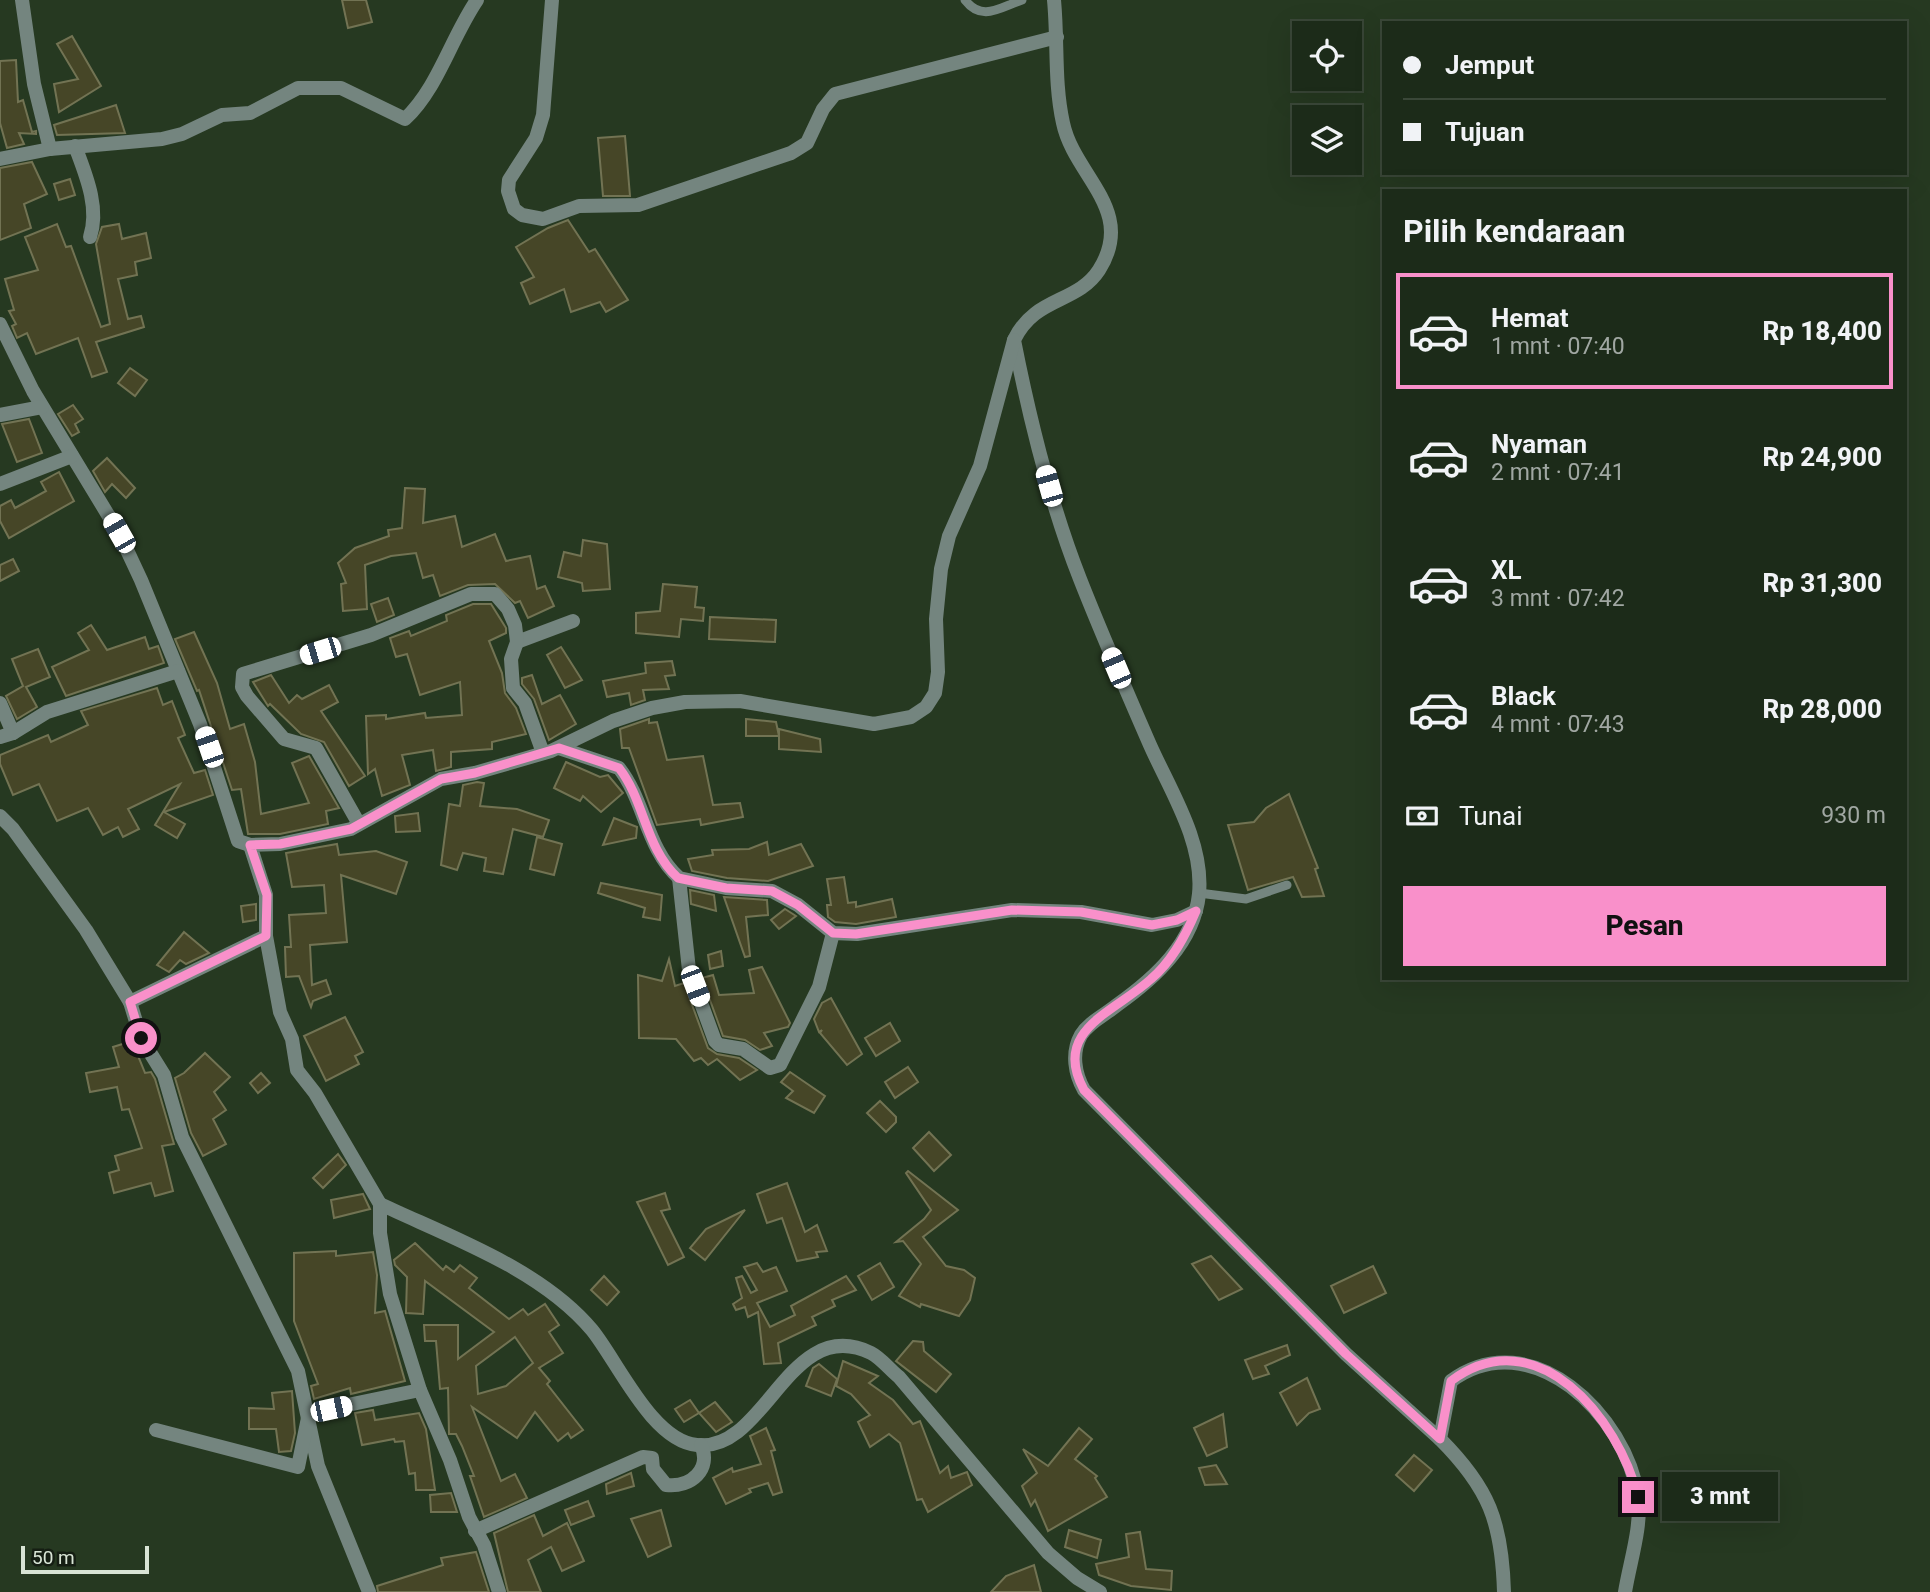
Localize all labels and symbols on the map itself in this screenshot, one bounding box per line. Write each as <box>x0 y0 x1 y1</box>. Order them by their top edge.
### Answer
car <box>1034 463 1065 509</box>
car <box>100 510 139 556</box>
car <box>297 635 344 667</box>
car <box>1099 645 1134 691</box>
car <box>193 724 226 770</box>
car <box>678 963 713 1009</box>
route start <box>125 1022 157 1054</box>
car <box>309 1394 354 1424</box>
callout: 3 mnt <box>1662 1472 1778 1522</box>
route end <box>1622 1481 1654 1513</box>
scale bar <box>21 1543 149 1575</box>

